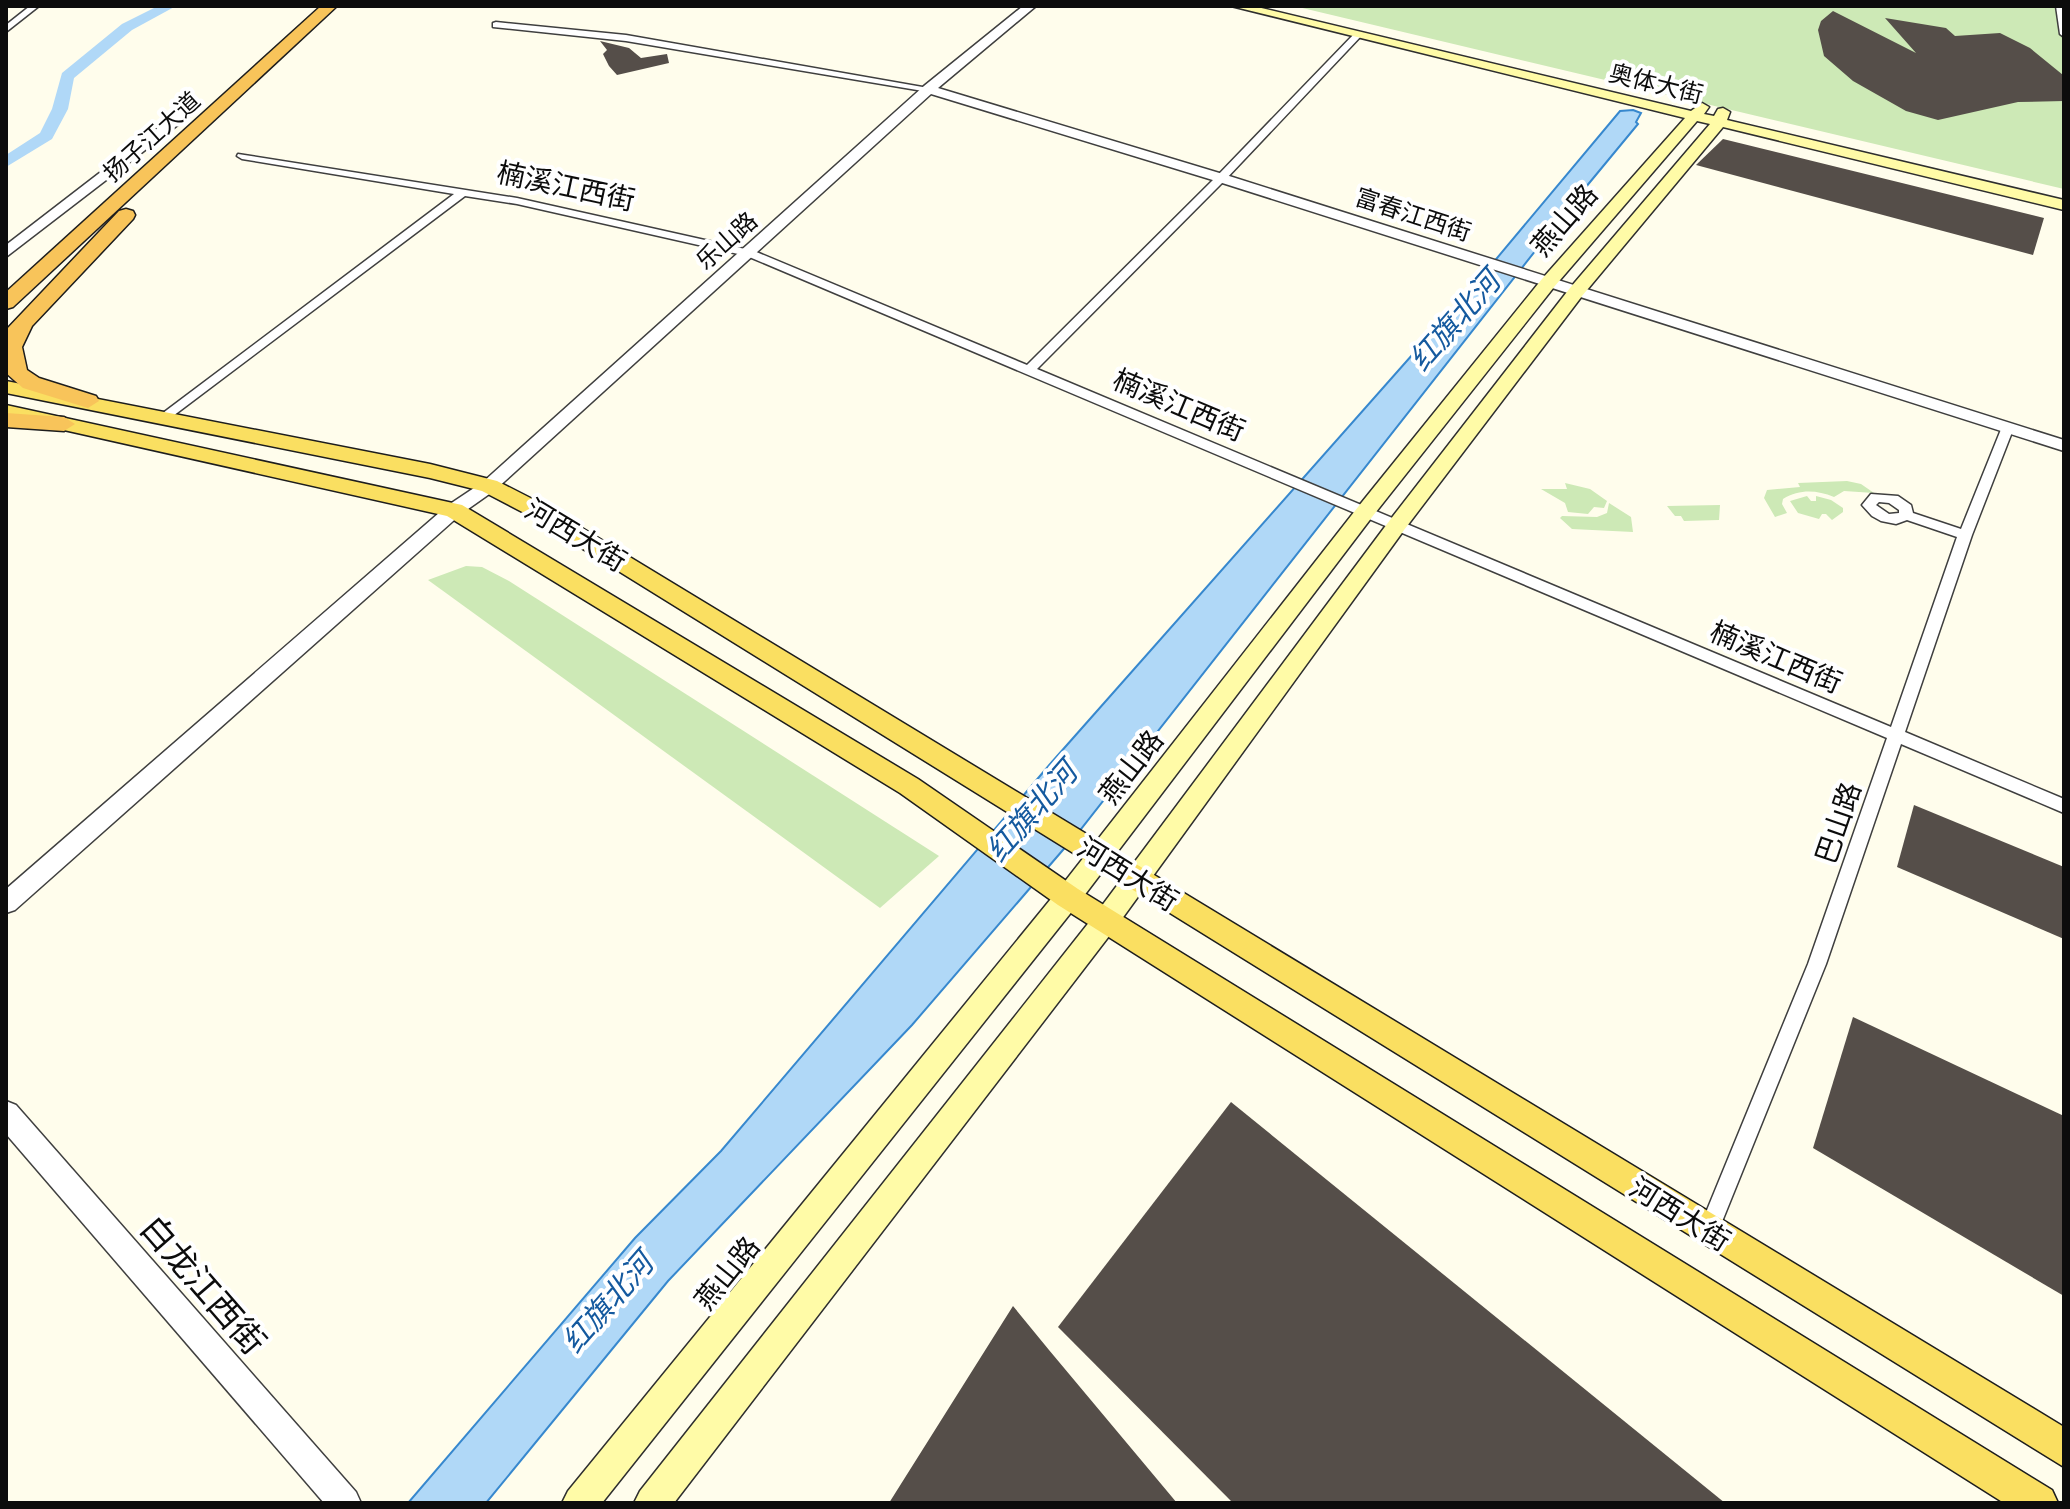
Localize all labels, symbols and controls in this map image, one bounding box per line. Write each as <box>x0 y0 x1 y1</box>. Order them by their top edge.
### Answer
street label: 奥体大街 <box>1606 56 1707 110</box>
street label: 扬子江大道 <box>96 84 207 188</box>
street label: 楠溪江西街 <box>494 153 638 218</box>
street label: 燕山路 <box>1522 176 1605 264</box>
street label: 富春江西街 <box>1351 180 1475 248</box>
street label: 乐山路 <box>689 204 764 276</box>
water label: 红旗北河 <box>1400 258 1512 379</box>
street label: 楠溪江西街 <box>1108 360 1251 449</box>
street label: 河西大街 <box>519 490 634 579</box>
street label: 楠溪江西街 <box>1705 612 1848 701</box>
street label: 燕山路 <box>1090 722 1171 811</box>
water label: 红旗北河 <box>977 749 1089 870</box>
street label: 巴山路 <box>1806 777 1869 869</box>
street label: 河西大街 <box>1071 828 1186 919</box>
street label: 河西大街 <box>1623 1168 1738 1259</box>
street label: 白龙江西街 <box>131 1206 276 1364</box>
street label: 燕山路 <box>686 1228 767 1317</box>
water label: 红旗北河 <box>553 1240 665 1361</box>

